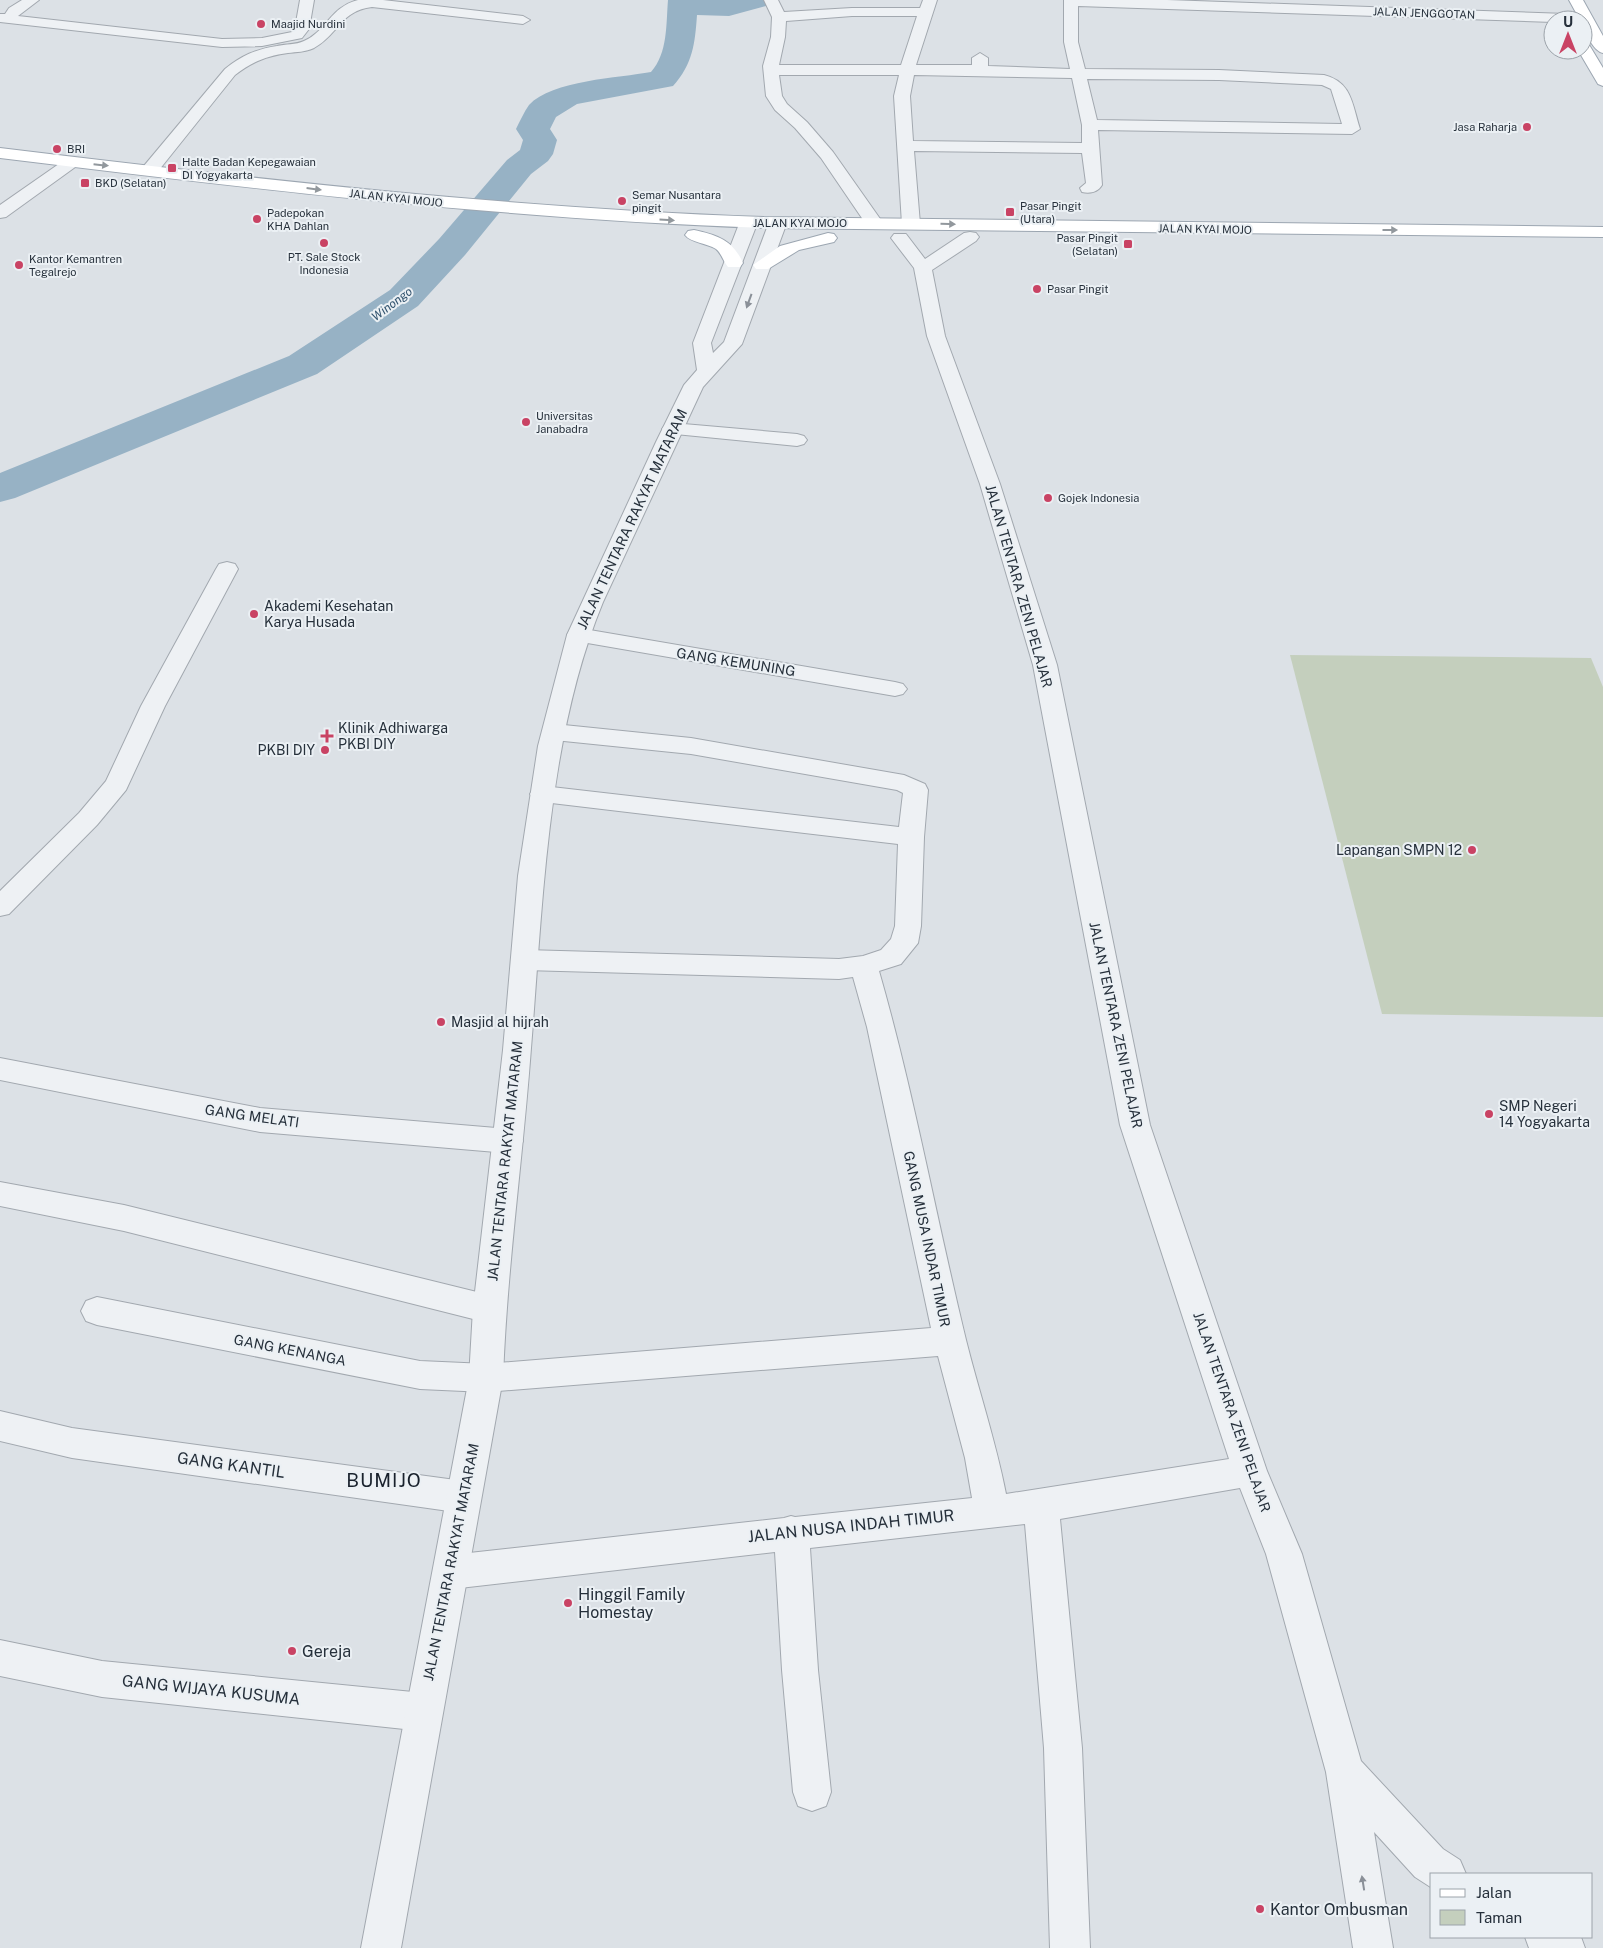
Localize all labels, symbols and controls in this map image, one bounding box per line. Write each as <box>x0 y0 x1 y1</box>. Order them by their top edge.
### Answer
street label: JALAN JENGGOTAN <box>1373 5 1475 21</box>
north arrow <box>1543 10 1593 60</box>
text: U <box>1563 14 1573 30</box>
marker: Maajid Nurdini <box>255 18 267 30</box>
place label: Maajid Nurdini <box>271 18 345 30</box>
place label: Jasa Raharja <box>1453 121 1517 133</box>
marker: Jasa Raharja <box>1521 121 1533 133</box>
marker: BRI <box>51 143 63 155</box>
place label: BRI <box>67 143 85 155</box>
place label: Halte Badan Kepegawaian DI Yogyakarta <box>182 156 316 181</box>
one-way arrow <box>93 161 109 169</box>
marker: Halte Badan Kepegawaian DI Yogyakarta <box>166 162 178 174</box>
marker: BKD (Selatan) <box>79 177 91 189</box>
place label: BKD (Selatan) <box>95 177 166 189</box>
one-way arrow <box>307 185 323 193</box>
street label: JALAN KYAI MOJO <box>349 187 443 209</box>
place label: Semar Nusantara pingit <box>632 189 721 214</box>
marker: Semar Nusantara pingit <box>616 195 628 207</box>
place label: Pasar Pingit (Utara) <box>1020 200 1082 225</box>
marker: Pasar Pingit (Utara) <box>1004 206 1016 218</box>
place label: Padepokan KHA Dahlan <box>267 207 329 232</box>
marker: Padepokan KHA Dahlan <box>251 213 263 225</box>
one-way arrow <box>660 217 676 225</box>
street label: JALAN KYAI MOJO <box>753 217 847 229</box>
one-way arrow <box>940 220 956 228</box>
street label: JALAN KYAI MOJO <box>1158 222 1252 236</box>
one-way arrow <box>1383 226 1399 234</box>
place label: Pasar Pingit (Selatan) <box>1056 232 1118 257</box>
marker: PT. Sale Stock Indonesia <box>318 237 330 249</box>
marker: Pasar Pingit (Selatan) <box>1122 238 1134 250</box>
place label: PT. Sale Stock Indonesia <box>288 251 360 276</box>
place label: Kantor Kemantren Tegalrejo <box>29 253 122 278</box>
marker: Kantor Kemantren Tegalrejo <box>13 259 25 271</box>
marker: Pasar Pingit <box>1031 283 1043 295</box>
place label: Pasar Pingit <box>1047 283 1109 295</box>
water label: Winongo <box>369 284 415 324</box>
one-way arrow <box>745 294 752 309</box>
street label: JALAN TENTARA RAKYAT MATARAM <box>574 406 690 632</box>
place label: Universitas Janabadra <box>536 410 593 435</box>
marker: Universitas Janabadra <box>520 416 532 428</box>
street label: JALAN TENTARA ZENI PELAJAR <box>982 483 1056 689</box>
marker: Gojek Indonesia <box>1042 492 1054 504</box>
place label: Gojek Indonesia <box>1058 492 1139 504</box>
place label: Akademi Kesehatan Karya Husada <box>264 598 393 630</box>
marker: Akademi Kesehatan Karya Husada <box>248 608 260 620</box>
street label: GANG KEMUNING <box>675 645 797 679</box>
place label: Klinik Adhiwarga PKBI DIY <box>338 720 448 752</box>
marker: Klinik Adhiwarga PKBI DIY <box>320 729 334 743</box>
place label: PKBI DIY <box>258 742 315 758</box>
marker: PKBI DIY <box>319 744 331 756</box>
place label: Lapangan SMPN 12 <box>1336 842 1462 858</box>
marker: Lapangan SMPN 12 <box>1466 844 1478 856</box>
street label: JALAN TENTARA ZENI PELAJAR <box>1086 920 1146 1130</box>
place label: Masjid al hijrah <box>451 1014 549 1030</box>
marker: Masjid al hijrah <box>435 1016 447 1028</box>
street label: JALAN TENTARA RAKYAT MATARAM <box>484 1040 526 1282</box>
place label: SMP Negeri 14 Yogyakarta <box>1499 1098 1590 1130</box>
street label: GANG MELATI <box>204 1101 300 1131</box>
marker: SMP Negeri 14 Yogyakarta <box>1483 1108 1495 1120</box>
street label: GANG MUSA INDAR TIMUR <box>901 1149 953 1329</box>
street label: JALAN TENTARA ZENI PELAJAR <box>1190 1310 1274 1514</box>
street label: GANG KENANGA <box>232 1331 348 1369</box>
street label: JALAN TENTARA RAKYAT MATARAM <box>420 1442 482 1682</box>
street label: GANG KANTIL <box>176 1448 286 1482</box>
district label: BUMIJO <box>346 1469 422 1491</box>
street label: JALAN NUSA INDAH TIMUR <box>747 1506 955 1546</box>
place label: Hinggil Family Homestay <box>578 1585 686 1622</box>
marker: Hinggil Family Homestay <box>562 1597 574 1609</box>
place label: Gereja <box>302 1642 351 1661</box>
marker: Gereja <box>286 1645 298 1657</box>
street label: GANG WIJAYA KUSUMA <box>121 1671 301 1709</box>
legend <box>1430 1873 1593 1938</box>
one-way arrow <box>1358 1874 1366 1890</box>
text: Jalan <box>1476 1884 1512 1901</box>
place label: Kantor Ombusman <box>1270 1900 1408 1919</box>
marker: Kantor Ombusman <box>1254 1903 1266 1915</box>
text: Taman <box>1476 1909 1522 1926</box>

